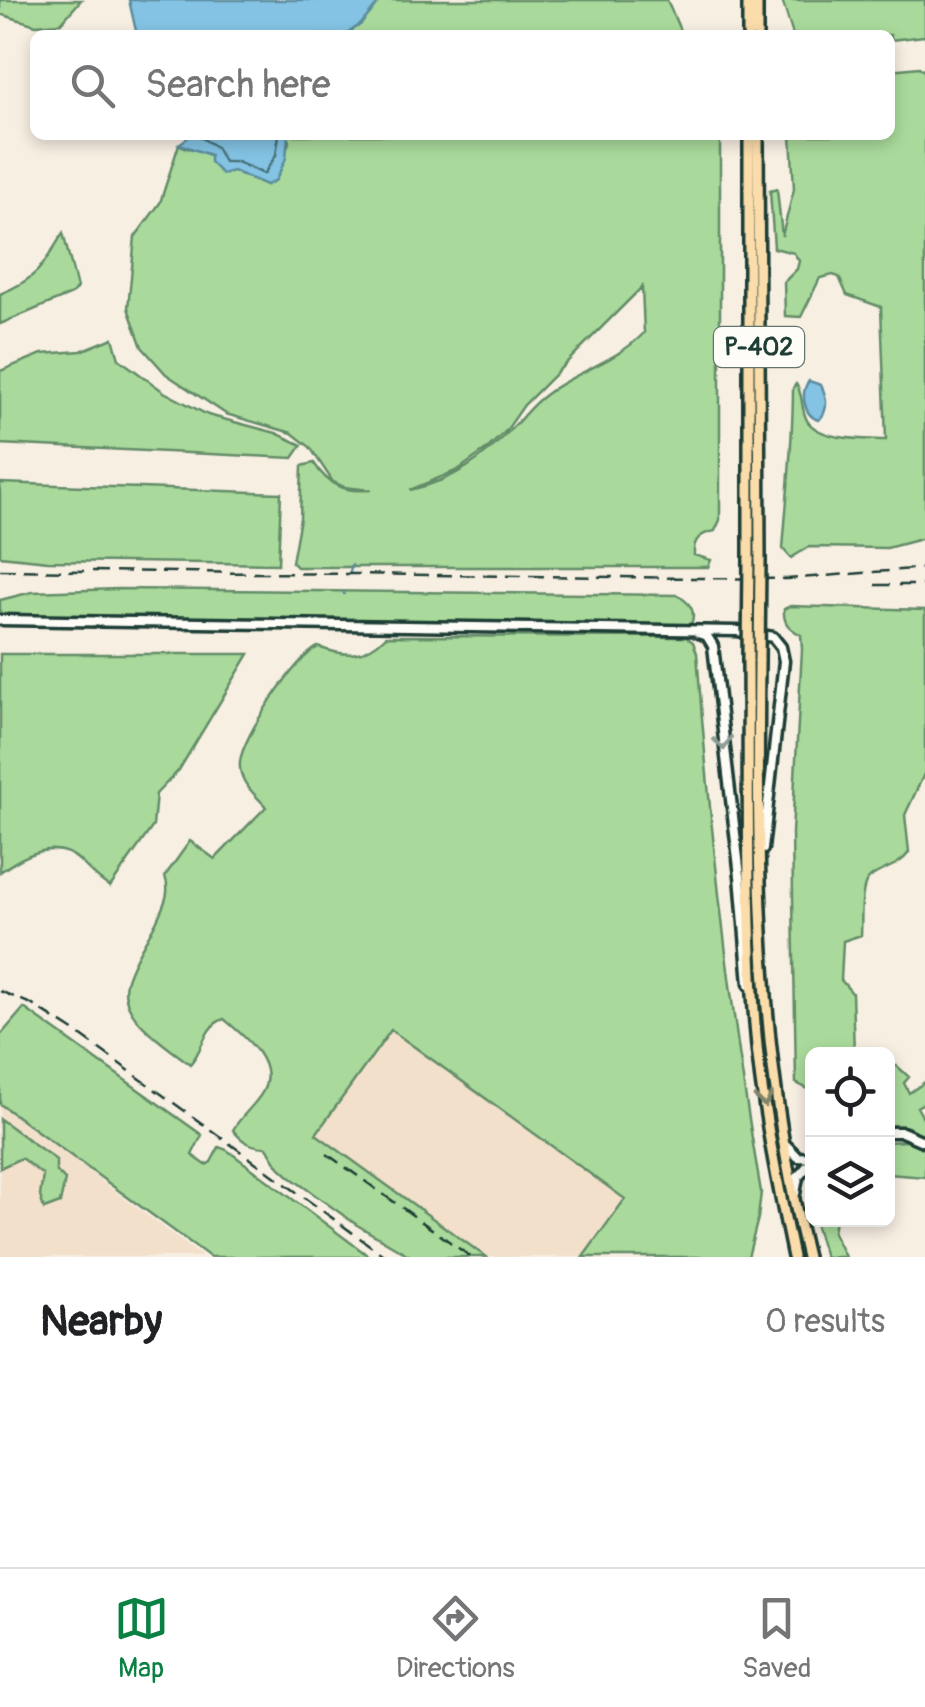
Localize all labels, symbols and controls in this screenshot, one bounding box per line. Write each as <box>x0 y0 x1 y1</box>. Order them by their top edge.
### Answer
search box <box>30 30 895 140</box>
icon: search <box>65 58 120 113</box>
text: Search here <box>145 61 331 109</box>
road number: Р-402 <box>714 327 804 367</box>
one-way arrow <box>712 735 733 751</box>
map controls <box>805 1047 895 1227</box>
button: locate <box>805 1047 895 1137</box>
one-way arrow <box>753 1092 774 1109</box>
button: layers <box>805 1137 895 1227</box>
text: Nearby <box>40 1296 162 1348</box>
text: 0 results <box>765 1302 885 1342</box>
tab: Map <box>114 1591 169 1686</box>
tab: Directions <box>396 1591 515 1686</box>
tab: Saved <box>742 1591 811 1686</box>

